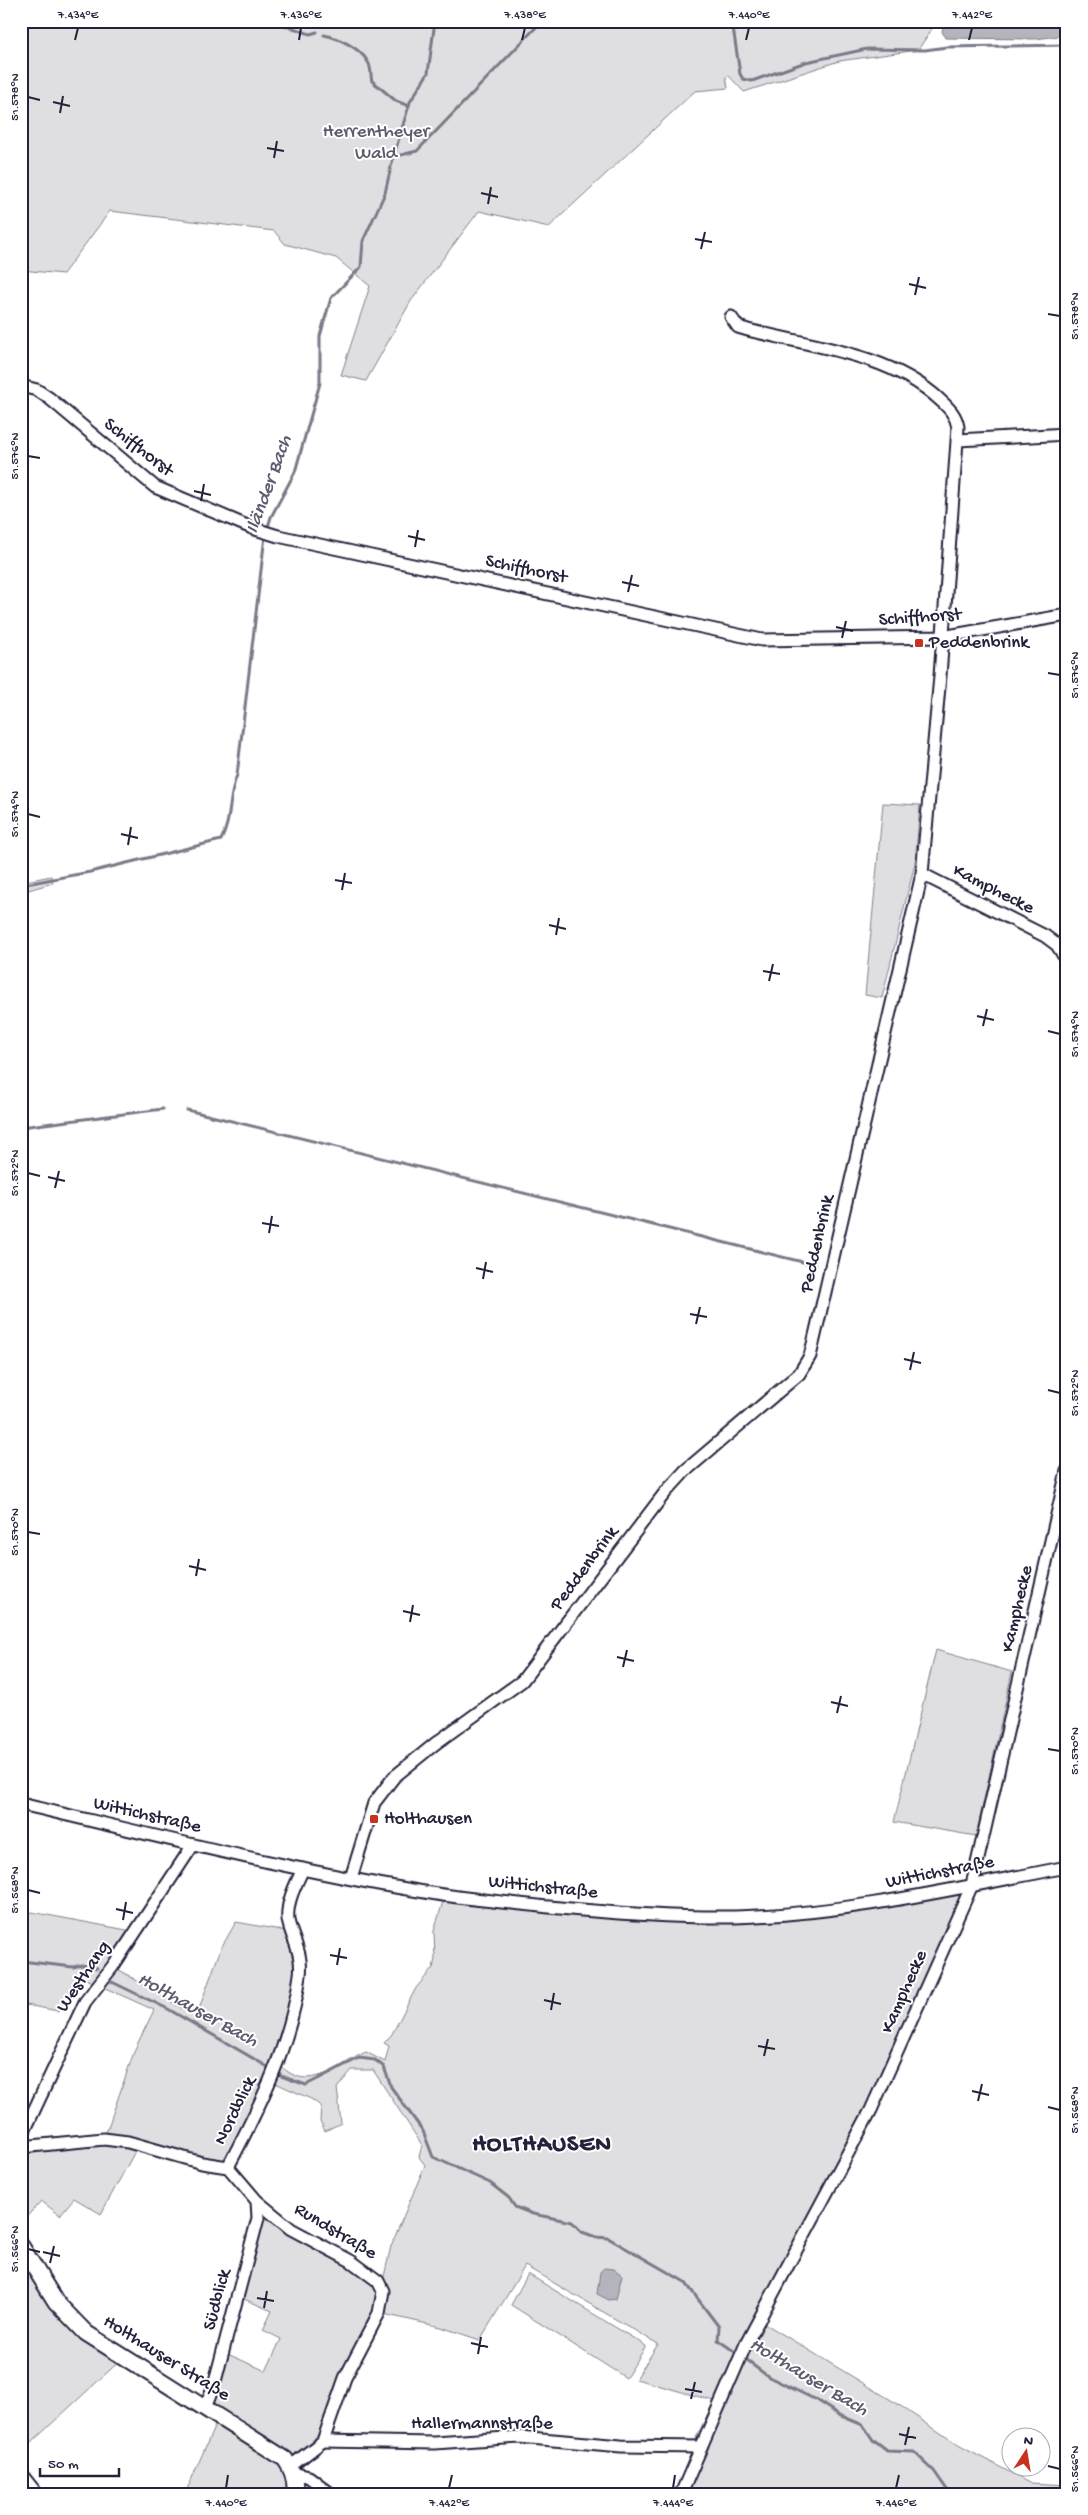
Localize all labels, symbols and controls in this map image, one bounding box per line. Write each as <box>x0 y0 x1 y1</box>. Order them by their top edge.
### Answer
text: 7.434°E <box>57 9 99 23</box>
text: 7.436°E <box>280 9 322 23</box>
text: 7.438°E <box>503 9 546 23</box>
text: 7.440°E <box>727 9 770 23</box>
text: 7.442°E <box>951 9 993 23</box>
text: 51.578°N <box>9 73 23 121</box>
park label: Herrentheyer Wald <box>323 121 432 166</box>
text: 51.578°N <box>1069 292 1083 340</box>
street label: Schiffhorst <box>98 413 179 484</box>
text: 51.576°N <box>9 432 23 479</box>
water label: Iländer Bach <box>242 433 298 537</box>
street label: Schiffhorst <box>483 550 571 590</box>
street label: Schiffhorst <box>878 603 964 632</box>
place label: Peddenbrink <box>928 632 1030 655</box>
marker: Peddenbrink <box>913 637 925 649</box>
text: 51.576°N <box>1069 651 1083 698</box>
text: 51.574°N <box>9 791 23 837</box>
street label: Kamphecke <box>948 860 1038 920</box>
text: 51.574°N <box>1069 1011 1083 1057</box>
text: 51.572°N <box>9 1150 23 1196</box>
street label: Peddenbrink <box>795 1191 841 1296</box>
text: 51.572°N <box>1069 1370 1083 1416</box>
text: 51.570°N <box>9 1508 23 1556</box>
street label: Peddenbrink <box>545 1521 625 1617</box>
street label: Kamphecke <box>997 1563 1039 1655</box>
text: 51.570°N <box>1069 1727 1083 1775</box>
street label: Wittichstraße <box>91 1792 203 1840</box>
place label: Holthausen <box>384 1808 472 1831</box>
marker: Holthausen <box>368 1813 380 1825</box>
street label: Wittichstraße <box>884 1851 996 1895</box>
text: 51.568°N <box>9 1866 23 1914</box>
street label: Wittichstraße <box>487 1871 599 1905</box>
street label: Westhang <box>52 1937 116 2017</box>
street label: Kamphecke <box>876 1947 934 2037</box>
water label: Holthauser Bach <box>133 1968 261 2054</box>
street label: Nordblick <box>210 2072 263 2149</box>
text: 51.568°N <box>1069 2086 1083 2134</box>
district label: HOLTHAUSEN <box>472 2131 612 2160</box>
street label: Rundstraße <box>289 2198 381 2266</box>
text: 51.566°N <box>9 2226 23 2272</box>
street label: Südblick <box>199 2266 238 2333</box>
street label: Holthauser Straße <box>98 2311 234 2407</box>
water label: Holthauser Bach <box>745 2334 872 2422</box>
street label: Hallermannstraße <box>411 2413 553 2436</box>
north arrow <box>1000 2428 1050 2478</box>
text: N <box>1022 2432 1034 2451</box>
scale bar <box>40 2445 119 2477</box>
text: 51.566°N <box>1069 2446 1083 2492</box>
text: 50 m <box>48 2456 79 2474</box>
text: 7.440°E <box>204 2497 247 2511</box>
text: 7.442°E <box>428 2497 470 2511</box>
text: 7.444°E <box>652 2497 693 2511</box>
text: 7.446°E <box>875 2497 917 2511</box>

